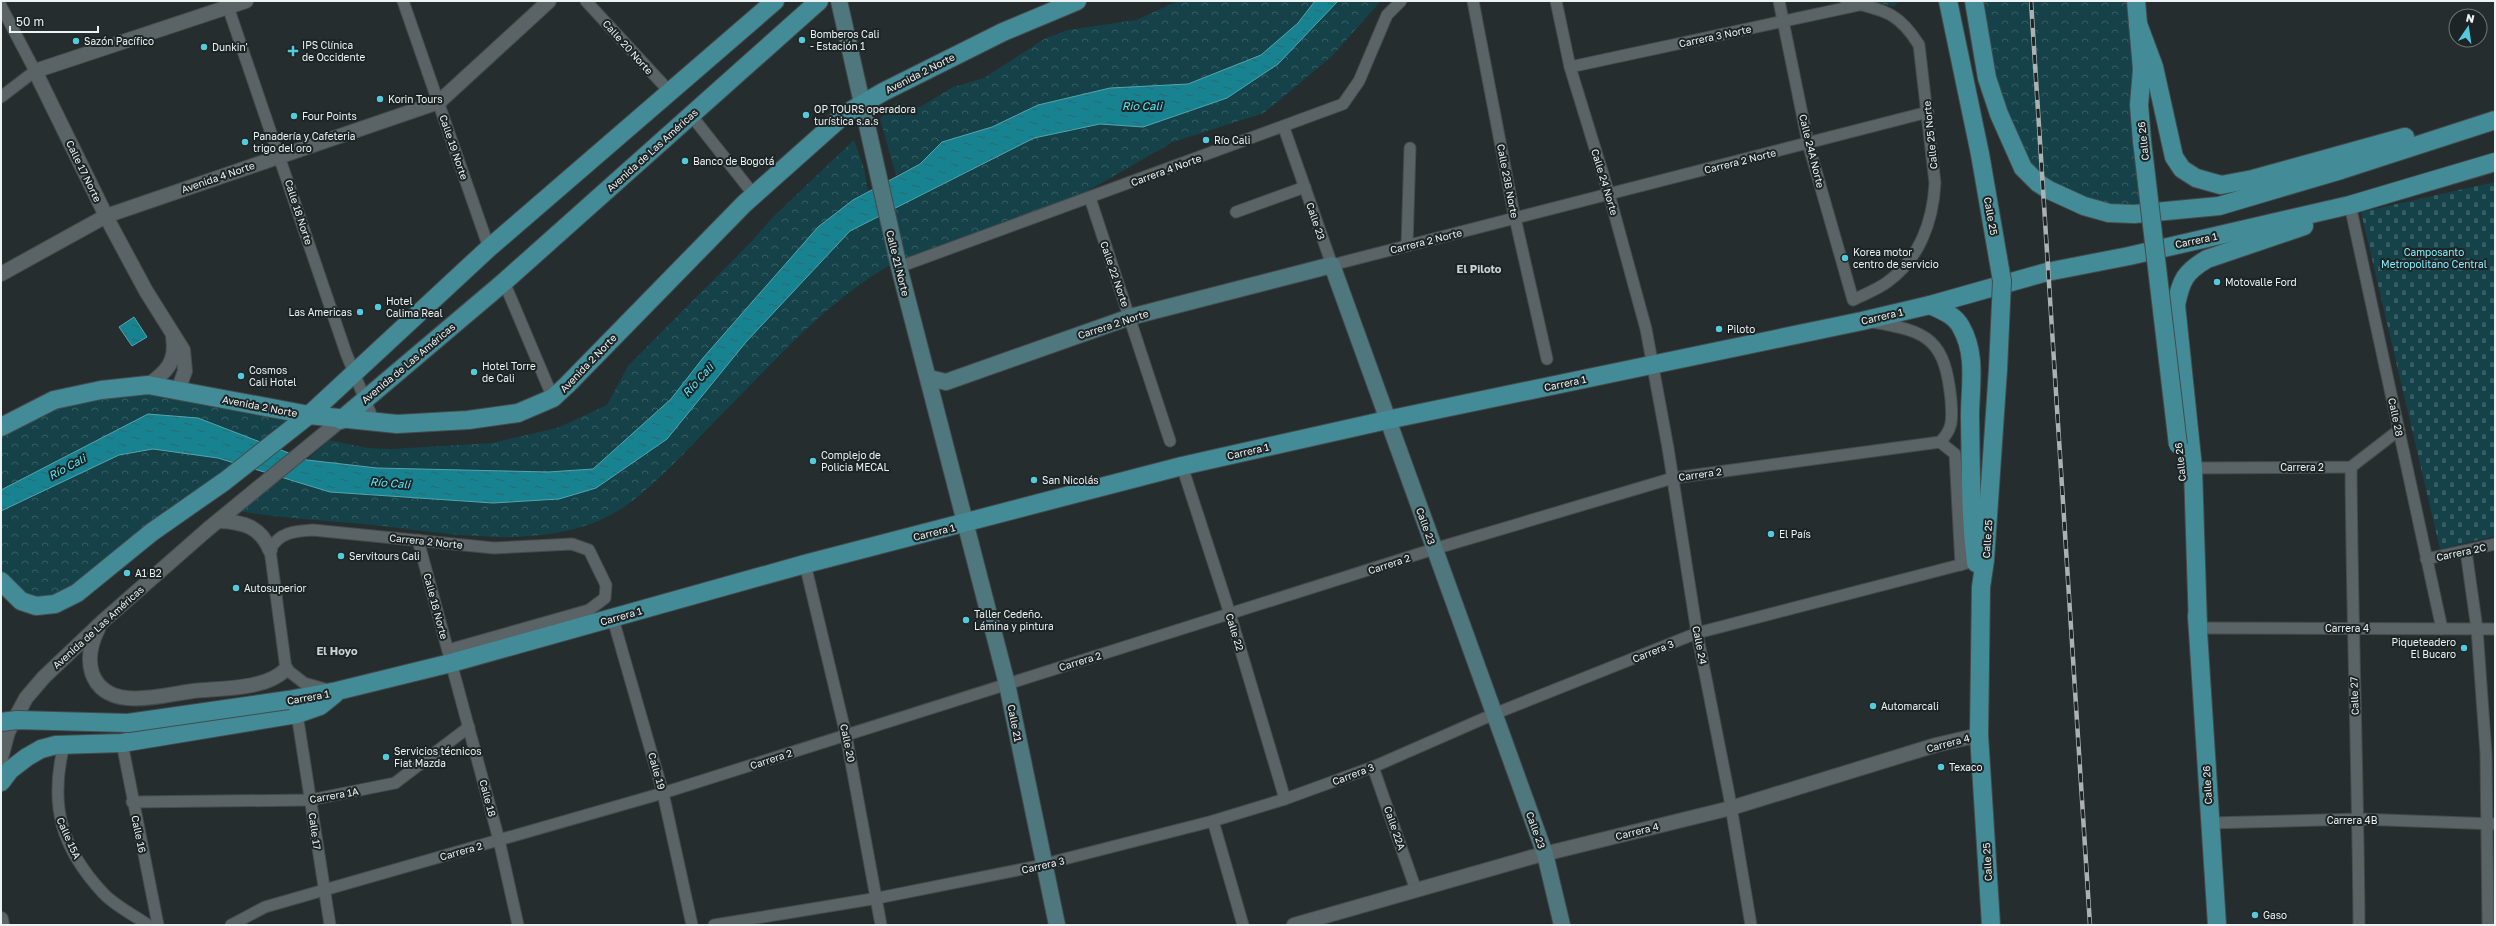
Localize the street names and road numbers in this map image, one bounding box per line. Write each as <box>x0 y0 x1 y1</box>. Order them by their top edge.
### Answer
street label: Calle 20 Norte <box>600 17 656 77</box>
street label: Carrera 3 Norte <box>1678 22 1753 50</box>
street label: Avenida 2 Norte <box>883 50 957 96</box>
street label: Calle 25 Norte <box>1920 100 1940 170</box>
street label: Avenida de Las Américas <box>604 106 700 194</box>
street label: Calle 19 Norte <box>437 113 471 181</box>
street label: Calle 24A Norte <box>1797 113 1827 189</box>
street label: Calle 26 <box>2135 121 2151 161</box>
street label: Calle 17 Norte <box>64 138 104 204</box>
street label: Calle 23B Norte <box>1495 143 1521 219</box>
street label: Carrera 2 Norte <box>1703 146 1777 176</box>
street label: Calle 24 Norte <box>1589 147 1621 217</box>
street label: Carrera 4 Norte <box>1129 152 1203 188</box>
street label: Avenida 4 Norte <box>180 159 256 195</box>
street label: Calle 18 Norte <box>283 178 315 246</box>
street label: Calle 25 <box>1982 196 2000 236</box>
street label: Calle 23 <box>1304 201 1328 241</box>
street label: Carrera 2 Norte <box>1389 226 1463 256</box>
street label: Calle 21 Norte <box>884 229 912 297</box>
street label: Carrera 1 <box>2174 230 2218 250</box>
street label: Calle 22 Norte <box>1098 240 1132 309</box>
street label: Carrera 1 <box>1860 305 1904 327</box>
street label: Carrera 2 Norte <box>1076 307 1150 341</box>
street label: Avenida de Las Américas <box>359 320 457 406</box>
street label: Avenida 2 Norte <box>557 331 619 395</box>
street label: Carrera 1 <box>1543 373 1587 393</box>
street label: Avenida 2 Norte <box>221 393 299 419</box>
street label: Calle 28 <box>2386 397 2406 437</box>
street label: Carrera 1 <box>1226 440 1270 462</box>
street label: Calle 26 <box>2172 442 2188 482</box>
street label: Carrera 2 <box>2280 461 2324 473</box>
street label: Carrera 2 <box>1678 465 1723 483</box>
street label: Calle 23 <box>1414 506 1438 546</box>
street label: Calle 25 <box>1980 519 1994 559</box>
street label: Carrera 1 <box>912 521 956 543</box>
street label: Carrera 2 Norte <box>389 531 463 551</box>
street label: Carrera 2C <box>2435 541 2487 563</box>
street label: Carrera 2 <box>1366 551 1412 576</box>
street label: Calle 18 Norte <box>421 572 451 641</box>
street label: Avenida de Las Américas <box>50 583 146 671</box>
street label: Carrera 1 <box>599 604 643 628</box>
street label: Calle 22 <box>1224 612 1246 652</box>
street label: Carrera 4 <box>2325 622 2369 634</box>
street label: Calle 24 <box>1690 625 1710 665</box>
street label: Carrera 3 <box>1630 637 1676 665</box>
street label: Carrera 2 <box>1057 649 1103 673</box>
street label: Calle 27 <box>2347 677 2361 715</box>
street label: Carrera 1 <box>286 687 330 707</box>
street label: Calle 21 <box>1006 703 1025 743</box>
street label: Calle 20 <box>838 723 858 763</box>
street label: Carrera 4 <box>1925 732 1971 754</box>
street label: Carrera 2 <box>748 746 794 771</box>
street label: Calle 19 <box>646 751 668 791</box>
street label: Carrera 3 <box>1330 761 1376 787</box>
street label: Calle 26 <box>2200 765 2214 805</box>
street label: Calle 18 <box>477 778 499 818</box>
street label: Carrera 1A <box>309 785 360 805</box>
street label: Calle 22A <box>1382 805 1408 852</box>
street label: Calle 23 <box>1524 810 1548 850</box>
street label: Calle 17 <box>306 812 324 850</box>
street label: Calle 16 <box>129 814 149 854</box>
street label: Carrera 4B <box>2327 814 2378 826</box>
street label: Calle 15A <box>54 815 84 861</box>
street label: Carrera 4 <box>1614 820 1660 842</box>
street label: Carrera 2 <box>438 839 484 863</box>
street label: Calle 25 <box>1980 842 1994 882</box>
street label: Carrera 3 <box>1020 854 1066 876</box>

